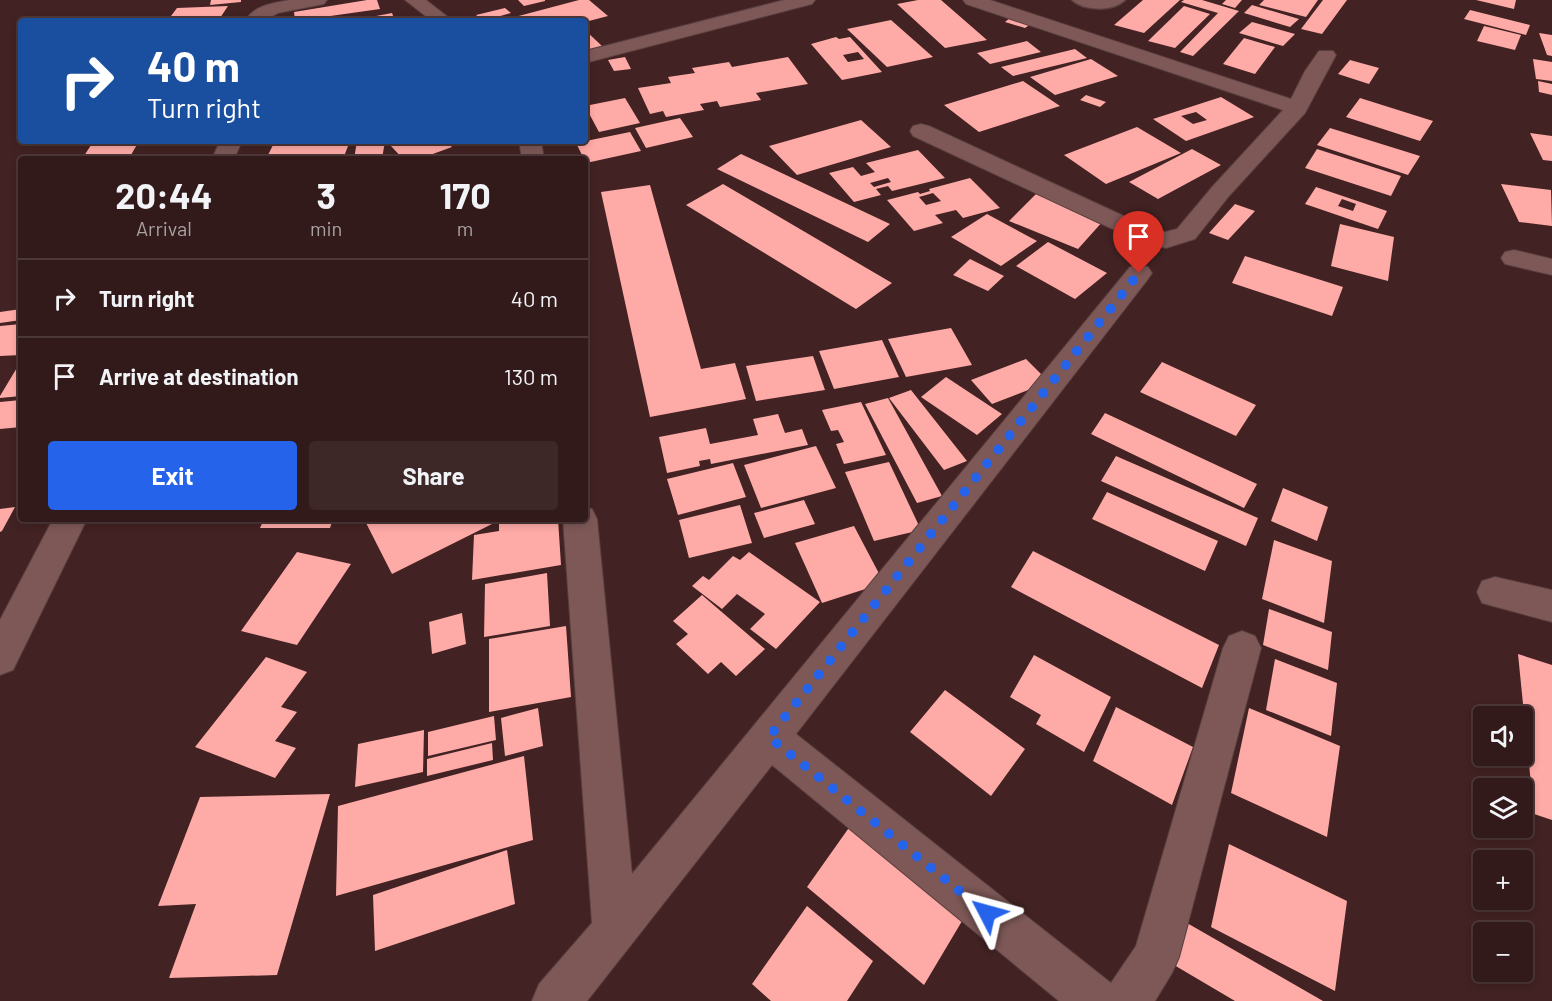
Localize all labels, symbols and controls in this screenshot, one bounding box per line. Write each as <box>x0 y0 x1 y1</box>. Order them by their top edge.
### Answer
text: 40 m <box>147 40 240 90</box>
icon: right <box>48 42 126 120</box>
text: Turn right <box>147 91 261 123</box>
text: 20:44 <box>115 173 213 216</box>
text: 3 <box>316 173 336 216</box>
text: 170 <box>440 173 491 216</box>
pin <box>1113 211 1164 273</box>
text: Arrival <box>136 216 192 240</box>
text: min <box>310 216 342 240</box>
text: m <box>457 216 473 240</box>
icon: arrive <box>1122 220 1155 253</box>
icon: right <box>48 282 81 315</box>
text: Turn right <box>99 285 194 311</box>
text: 40 m <box>511 285 558 311</box>
icon: arrive <box>48 360 81 393</box>
text: Arrive at destination <box>99 363 298 389</box>
text: 130 m <box>504 363 558 389</box>
button: Exit <box>48 441 297 510</box>
button: Share <box>309 441 558 510</box>
map controls <box>1473 706 1533 982</box>
button: sound <box>1473 706 1533 766</box>
button: layers <box>1473 778 1533 838</box>
button: + <box>1473 850 1533 910</box>
position arrow <box>955 881 1019 945</box>
button: − <box>1473 922 1533 982</box>

